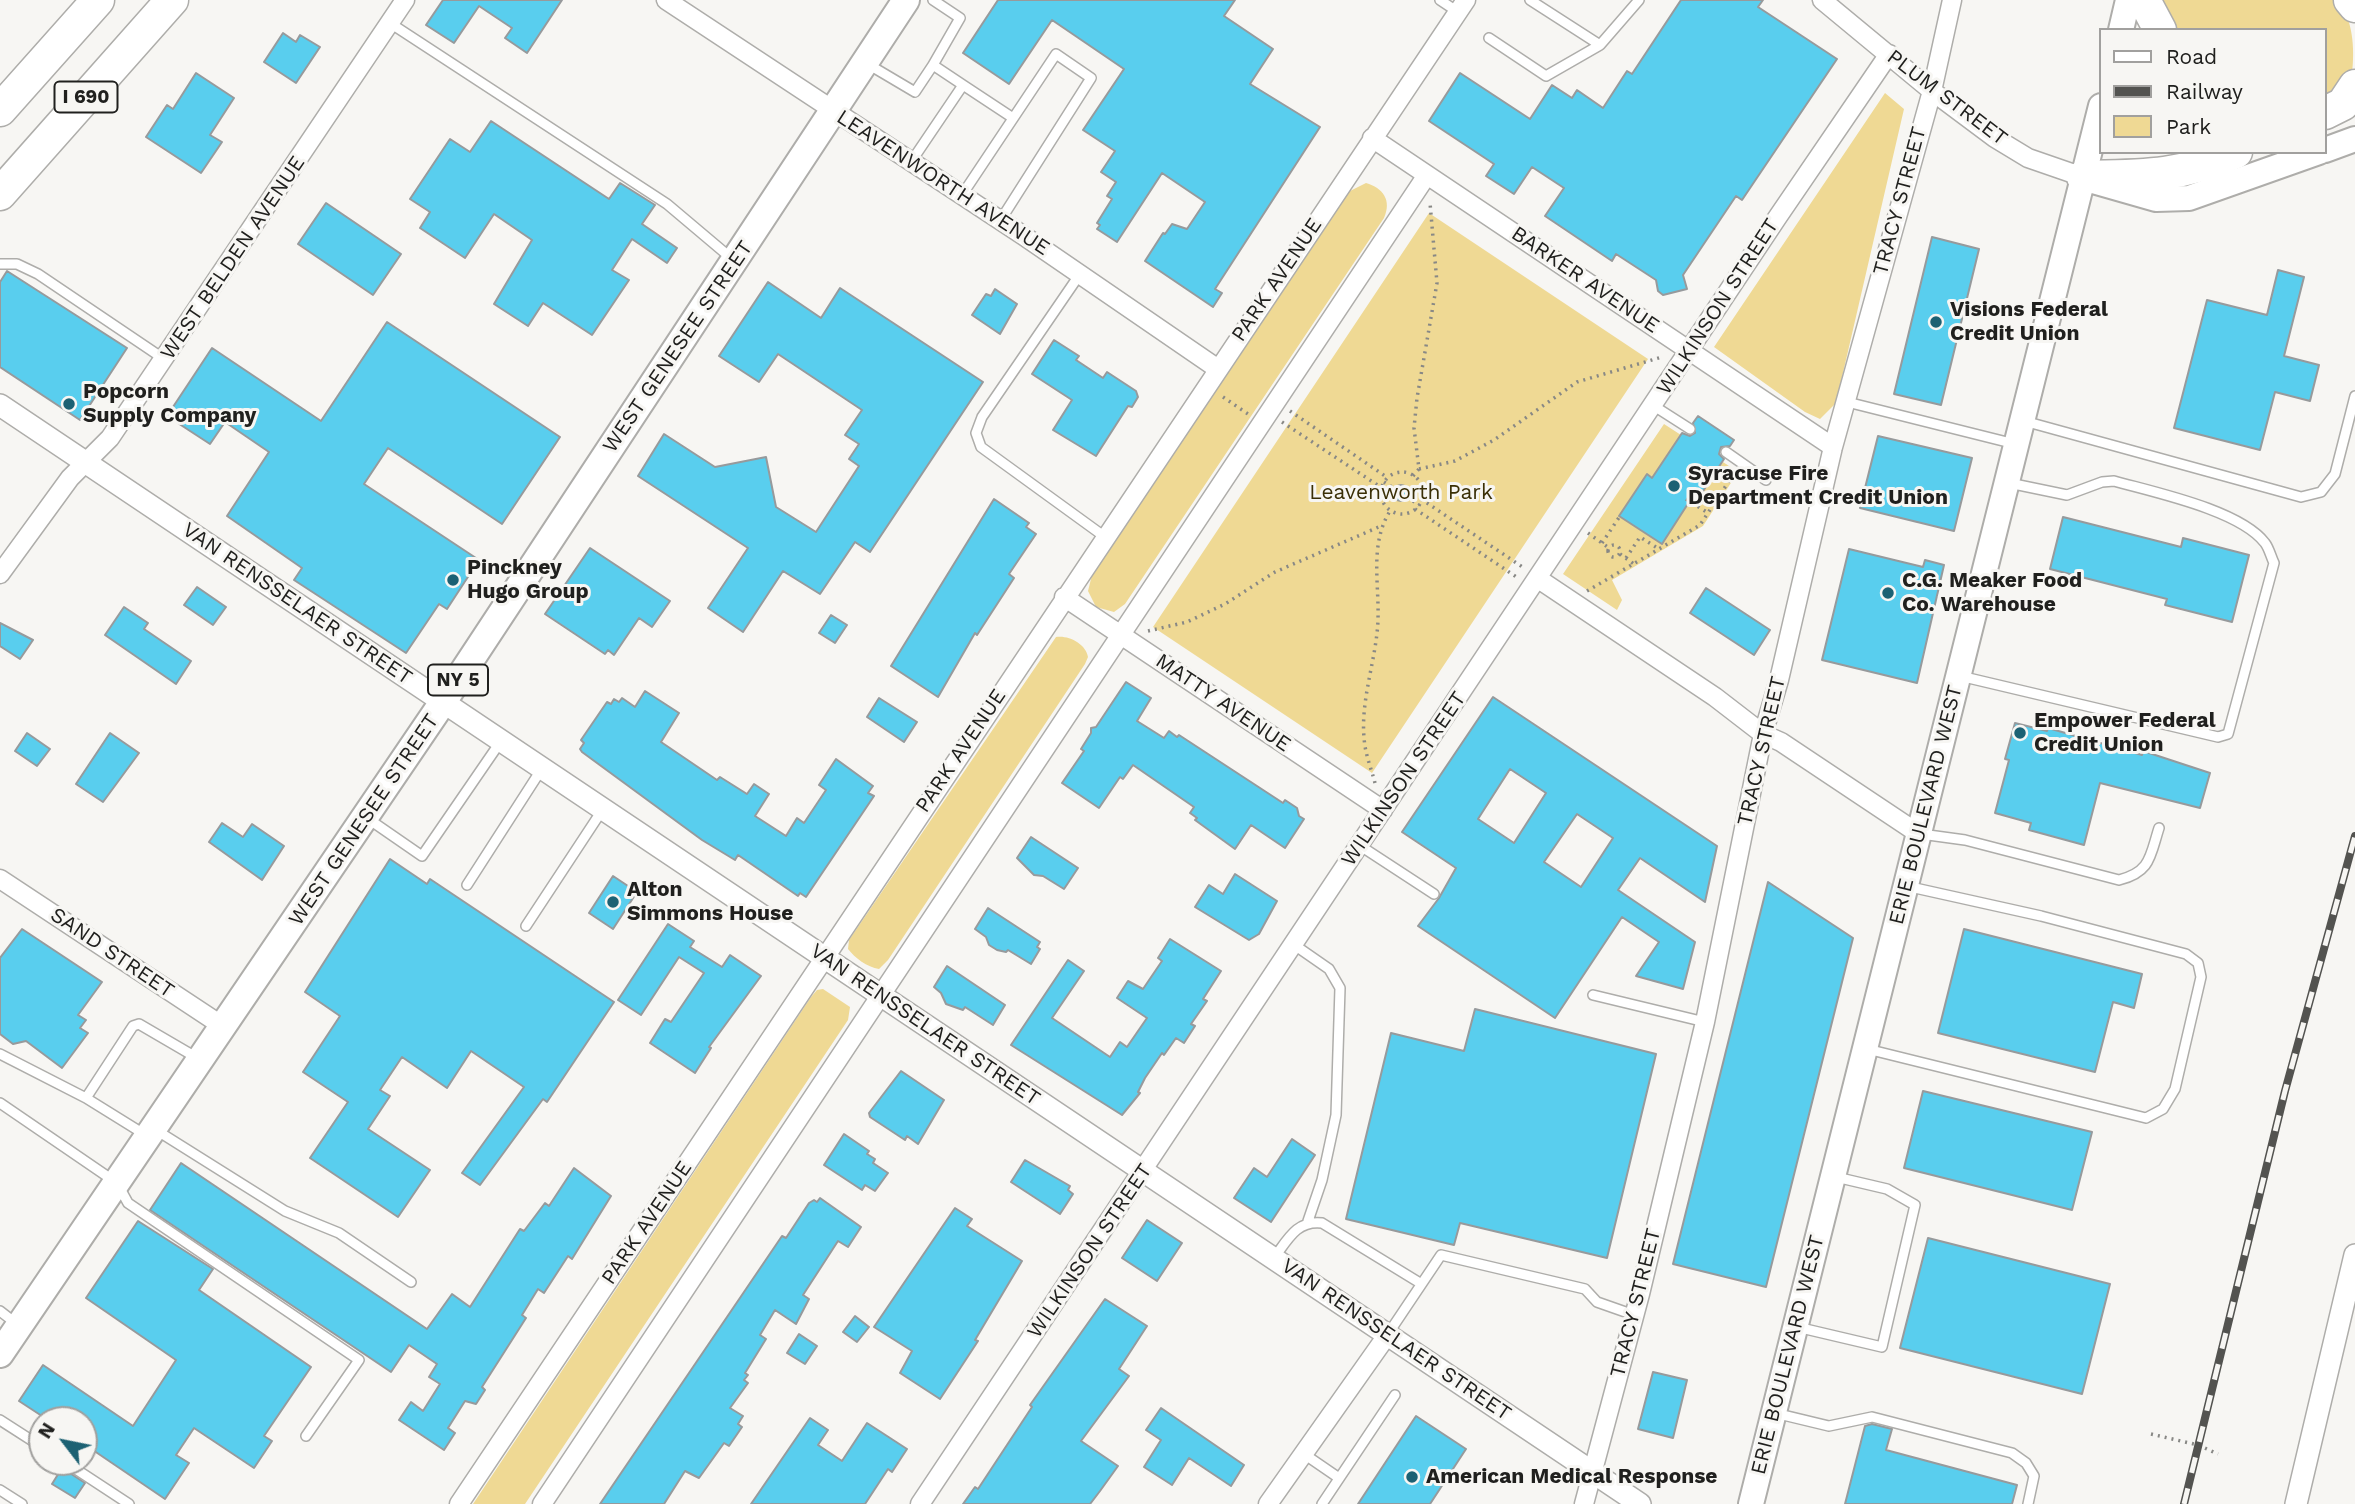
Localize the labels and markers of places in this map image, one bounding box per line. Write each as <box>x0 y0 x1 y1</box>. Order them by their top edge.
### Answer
place label: Visions Federal Credit Union <box>1950 297 2108 347</box>
marker: Visions Federal Credit Union <box>1928 314 1944 330</box>
place label: Popcorn Supply Company <box>83 379 256 429</box>
marker: Popcorn Supply Company <box>61 396 77 412</box>
place label: Syracuse Fire Department Credit Union <box>1688 461 1948 511</box>
marker: Syracuse Fire Department Credit Union <box>1666 478 1682 494</box>
place label: Pinckney Hugo Group <box>467 555 589 605</box>
place label: C.G. Meaker Food Co. Warehouse <box>1902 568 2082 618</box>
marker: Pinckney Hugo Group <box>445 572 461 588</box>
marker: C.G. Meaker Food Co. Warehouse <box>1880 585 1896 601</box>
place label: Empower Federal Credit Union <box>2034 708 2216 758</box>
marker: Empower Federal Credit Union <box>2012 725 2028 741</box>
place label: Alton Simmons House <box>627 877 793 927</box>
marker: Alton Simmons House <box>605 894 621 910</box>
place label: American Medical Response <box>1426 1464 1718 1490</box>
marker: American Medical Response <box>1404 1469 1420 1485</box>

